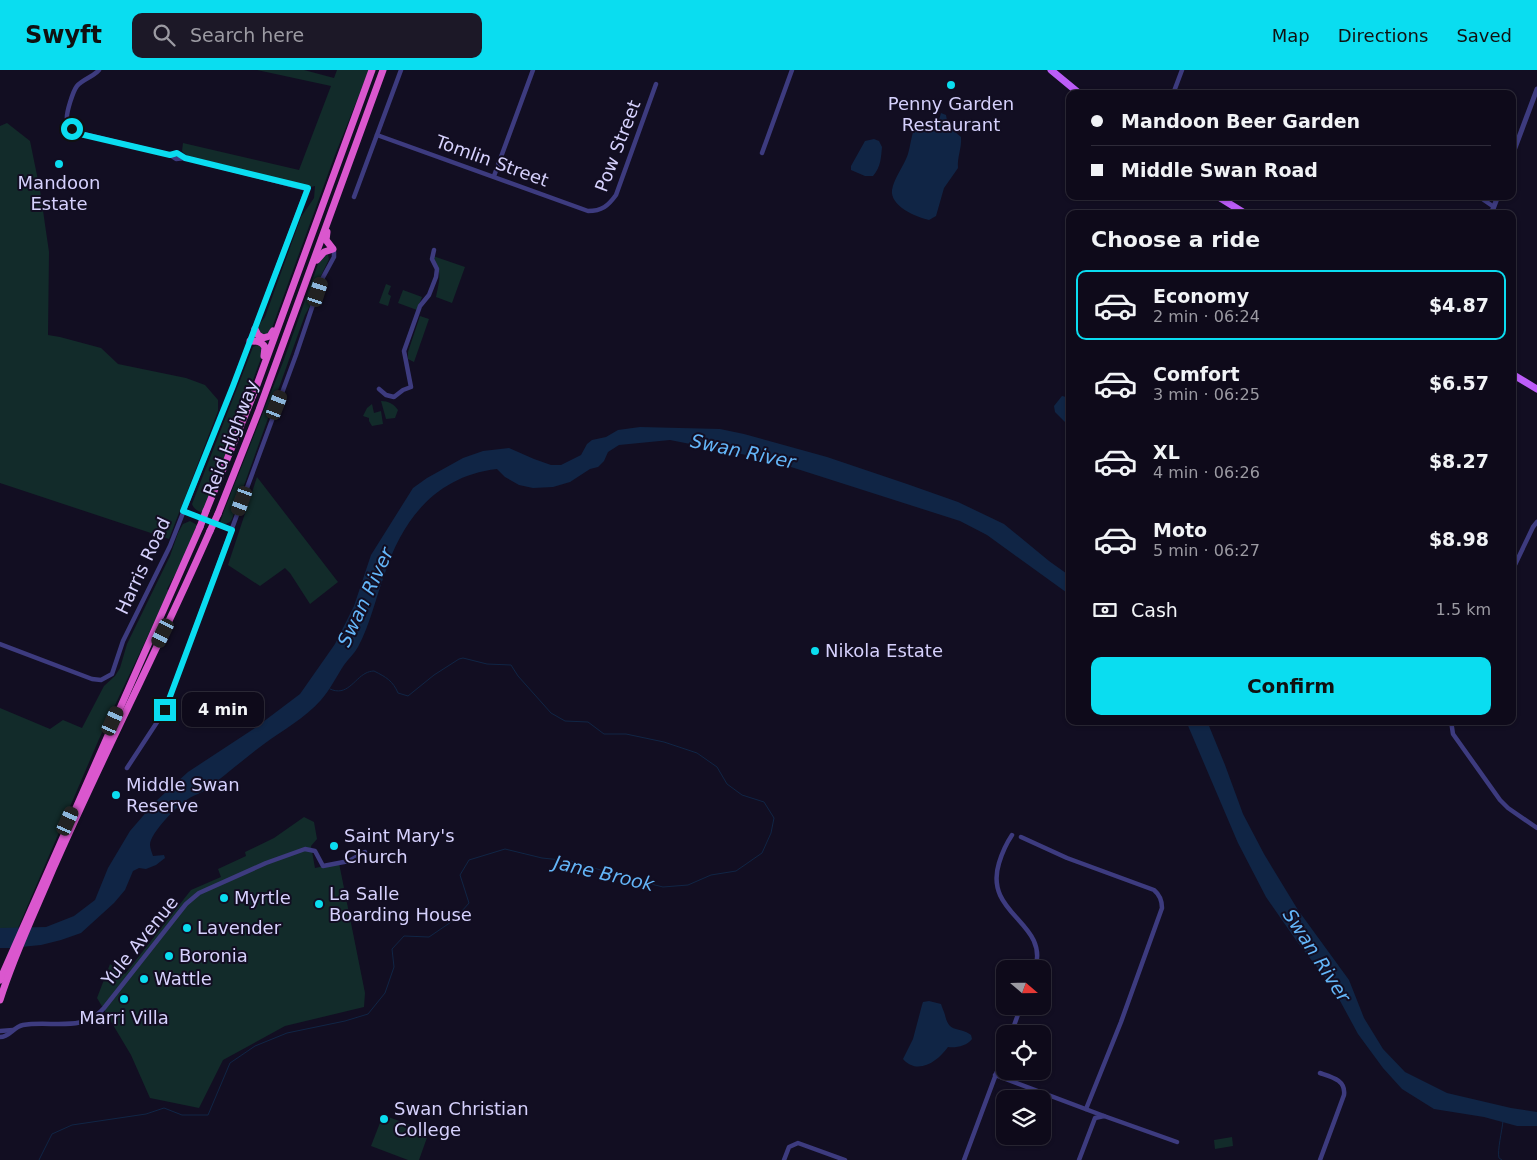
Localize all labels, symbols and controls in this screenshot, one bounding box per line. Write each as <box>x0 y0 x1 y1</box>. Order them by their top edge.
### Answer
search box <box>132 13 482 58</box>
text: Swyft <box>25 21 102 49</box>
icon: search <box>150 21 178 49</box>
text: Search here <box>190 24 304 46</box>
text: Map <box>1272 25 1310 46</box>
text: Directions <box>1338 25 1428 46</box>
text: Saved <box>1456 25 1512 46</box>
marker: Penny Garden Restaurant <box>945 79 957 91</box>
place label: Penny Garden Restaurant <box>888 93 1014 135</box>
street label: Pow Street <box>590 97 645 195</box>
text: Mandoon Beer Garden <box>1121 110 1360 132</box>
route start <box>61 118 83 140</box>
street label: Tomlin Street <box>432 130 551 191</box>
marker: Mandoon Estate <box>53 158 65 170</box>
text: Middle Swan Road <box>1121 159 1318 181</box>
place label: Mandoon Estate <box>18 172 100 214</box>
text: Choose a ride <box>1091 227 1260 252</box>
car <box>306 275 329 309</box>
icon: car <box>1093 283 1138 328</box>
text: Economy <box>1153 285 1249 307</box>
text: $4.87 <box>1429 294 1489 316</box>
text: 2 min · 06:24 <box>1153 307 1260 326</box>
icon: car <box>1093 361 1138 406</box>
text: Comfort <box>1153 363 1240 385</box>
text: $6.57 <box>1429 372 1489 394</box>
street label: Reid Highway <box>199 376 262 499</box>
text: 3 min · 06:25 <box>1153 385 1260 404</box>
car <box>264 388 289 422</box>
water label: Swan River <box>689 429 799 473</box>
icon: car <box>1093 439 1138 484</box>
text: XL <box>1153 441 1180 463</box>
text: $8.27 <box>1429 450 1489 472</box>
text: 4 min · 06:26 <box>1153 463 1260 482</box>
car <box>229 484 254 518</box>
street label: Harris Road <box>111 514 174 618</box>
icon: car <box>1093 517 1138 562</box>
text: Moto <box>1153 519 1207 541</box>
text: $8.98 <box>1429 528 1489 550</box>
text: 5 min · 06:27 <box>1153 541 1260 560</box>
water label: Swan River <box>333 543 398 650</box>
icon: cash <box>1091 596 1119 624</box>
text: Cash <box>1131 599 1178 621</box>
text: 1.5 km <box>1436 600 1491 619</box>
car <box>149 616 176 650</box>
place label: Nikola Estate <box>825 640 943 661</box>
marker: Nikola Estate <box>809 645 821 657</box>
button: Confirm <box>1091 657 1491 715</box>
callout: 4 min <box>182 692 265 728</box>
route end <box>154 699 176 721</box>
text: 4 min <box>198 700 248 719</box>
car <box>100 704 125 738</box>
place label: Middle Swan Reserve <box>126 774 240 816</box>
marker: Middle Swan Reserve <box>110 789 122 801</box>
car <box>55 804 80 838</box>
place label: Saint Mary's Church <box>344 825 455 867</box>
marker: Saint Mary's Church <box>328 840 340 852</box>
water label: Jane Brook <box>548 850 657 895</box>
place label: La Salle Boarding House <box>329 883 472 925</box>
place label: Myrtle <box>234 887 291 908</box>
street label: Yule Avenue <box>97 892 182 990</box>
marker: Myrtle <box>218 892 230 904</box>
marker: La Salle Boarding House <box>313 898 325 910</box>
water label: Swan River <box>1279 904 1356 1007</box>
place label: Lavender <box>197 917 282 938</box>
marker: Lavender <box>181 922 193 934</box>
place label: Boronia <box>179 945 248 966</box>
marker: Boronia <box>163 950 175 962</box>
north arrow <box>996 960 1051 1015</box>
map controls <box>996 960 1051 1145</box>
place label: Wattle <box>154 968 212 989</box>
marker: Wattle <box>138 973 150 985</box>
marker: Marri Villa <box>118 993 130 1005</box>
place label: Marri Villa <box>79 1007 169 1028</box>
button: locate <box>996 1025 1051 1080</box>
button: layers <box>996 1090 1051 1145</box>
place label: Swan Christian College <box>394 1098 529 1140</box>
marker: Swan Christian College <box>378 1113 390 1125</box>

